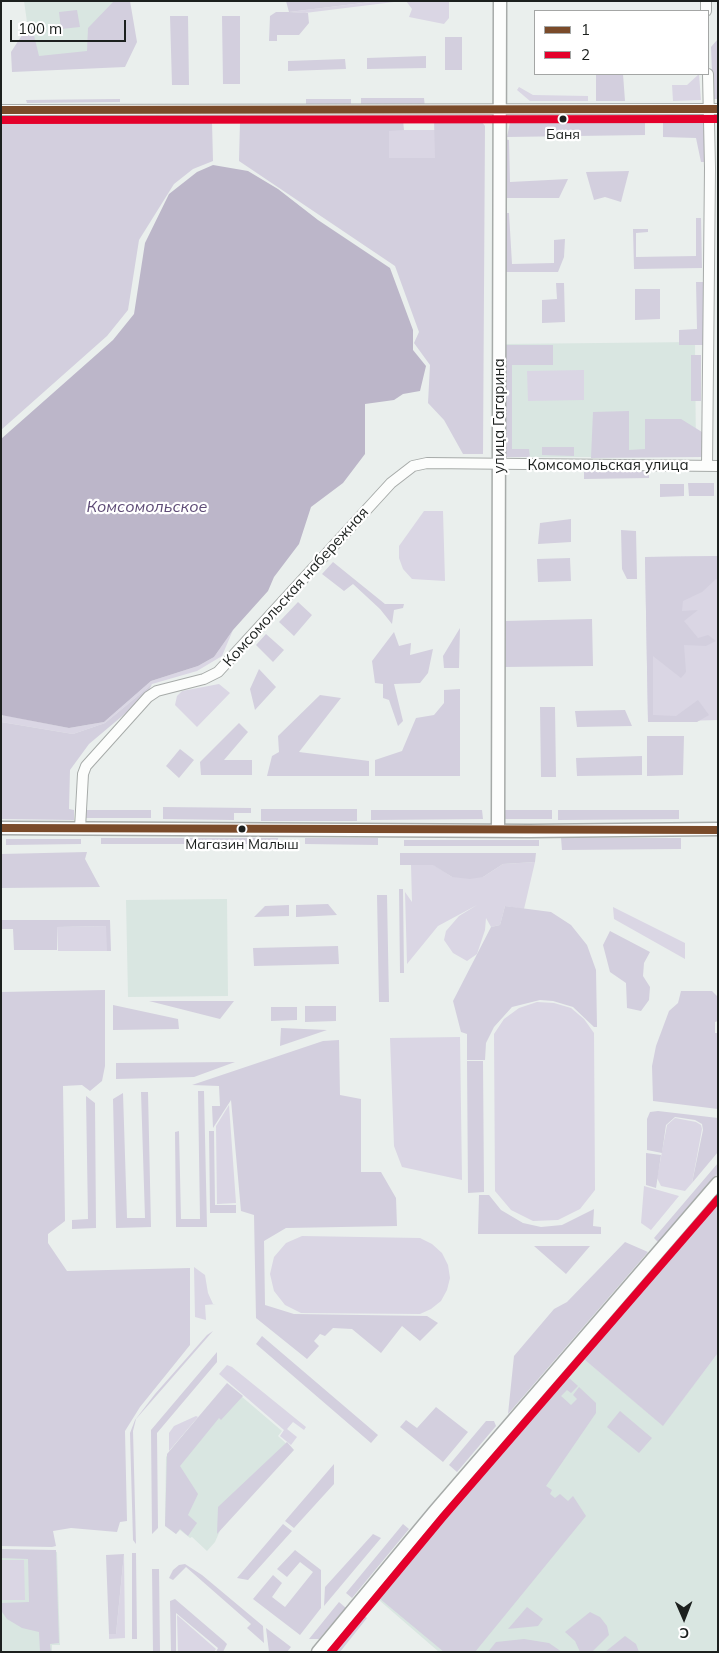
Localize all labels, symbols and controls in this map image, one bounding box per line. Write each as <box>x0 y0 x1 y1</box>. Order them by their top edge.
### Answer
scale bar <box>12 10 129 42</box>
legend <box>534 10 709 75</box>
text: 100 m <box>18 19 62 38</box>
text: 1 <box>581 20 590 39</box>
text: 2 <box>581 45 590 64</box>
marker: Баня <box>558 114 568 124</box>
place label: Баня <box>546 127 580 143</box>
street label: улица Гагарина <box>490 358 508 474</box>
street label: Комсомольская улица <box>527 456 689 474</box>
water label: Комсомольское <box>87 497 207 517</box>
street label: Комсомольская набережная <box>220 503 372 671</box>
marker: Магазин Малыш <box>237 824 247 834</box>
place label: Магазин Малыш <box>185 837 299 853</box>
north arrow <box>659 1593 709 1643</box>
text: С <box>679 1624 689 1642</box>

